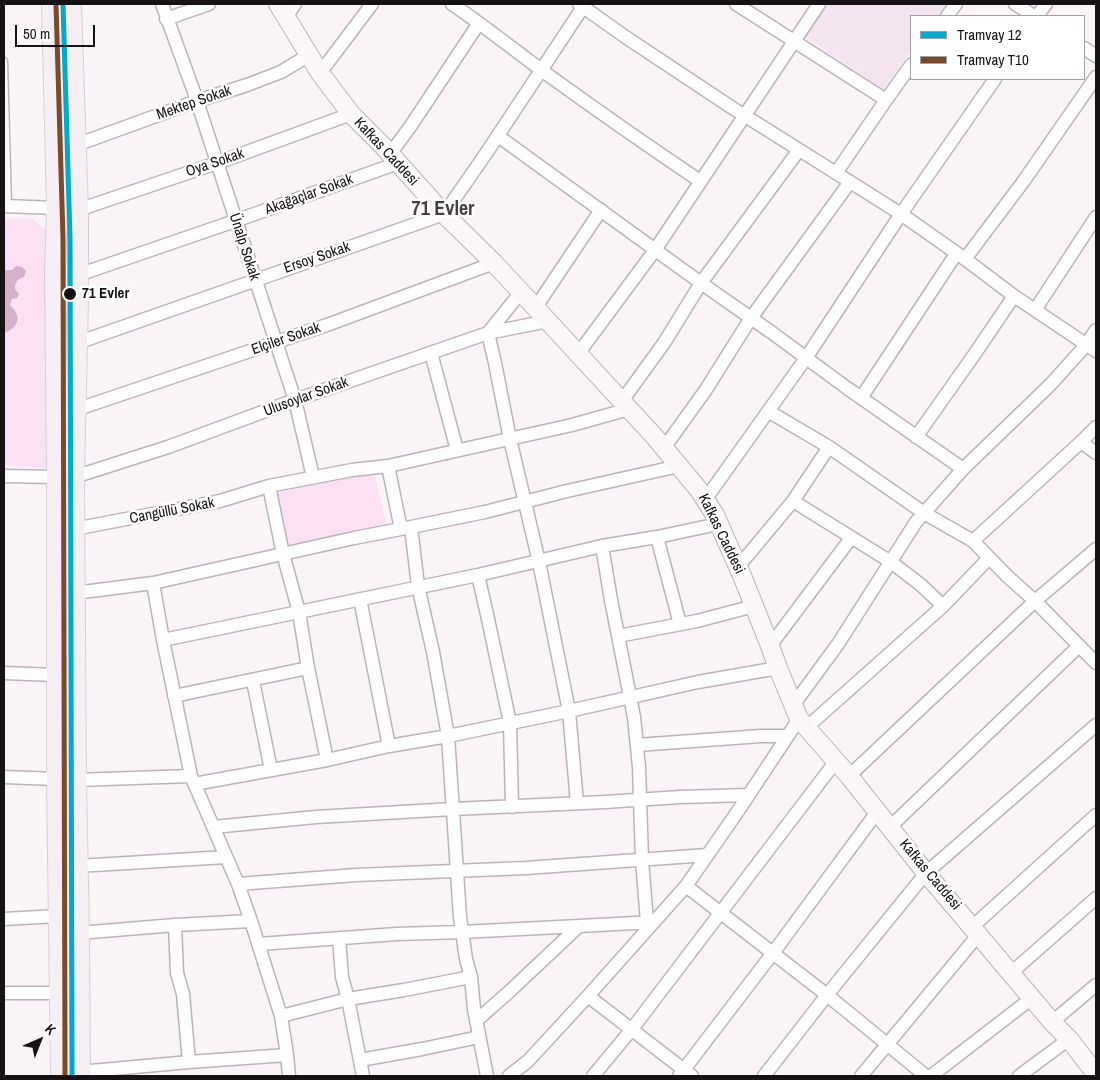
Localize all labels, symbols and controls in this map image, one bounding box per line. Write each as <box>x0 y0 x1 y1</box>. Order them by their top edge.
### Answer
scale bar <box>18 15 98 47</box>
legend <box>910 15 1085 80</box>
text: 50 m <box>23 23 50 44</box>
text: Tramvay 12 <box>957 24 1022 45</box>
text: Tramvay T10 <box>957 49 1029 70</box>
street label: Mektep Sokak <box>154 82 234 124</box>
street label: Kafkas Caddesi <box>350 114 422 190</box>
street label: Oya Sokak <box>184 145 246 181</box>
street label: Akağaçlar Sokak <box>263 171 355 219</box>
district label: 71 Evler <box>412 198 474 222</box>
street label: Ünalp Sokak <box>225 211 263 283</box>
street label: Ersoy Sokak <box>281 238 353 278</box>
place label: 71 Evler <box>82 285 129 303</box>
marker: 71 Evler <box>62 286 78 302</box>
street label: Elçiler Sokak <box>249 319 323 359</box>
street label: Ulusoylar Sokak <box>261 373 351 421</box>
street label: Kafkas Caddesi <box>694 491 748 577</box>
street label: Cangüllü Sokak <box>128 494 216 528</box>
street label: Kafkas Caddesi <box>895 836 965 914</box>
north arrow <box>15 1015 65 1065</box>
text: K <box>41 1020 60 1039</box>

